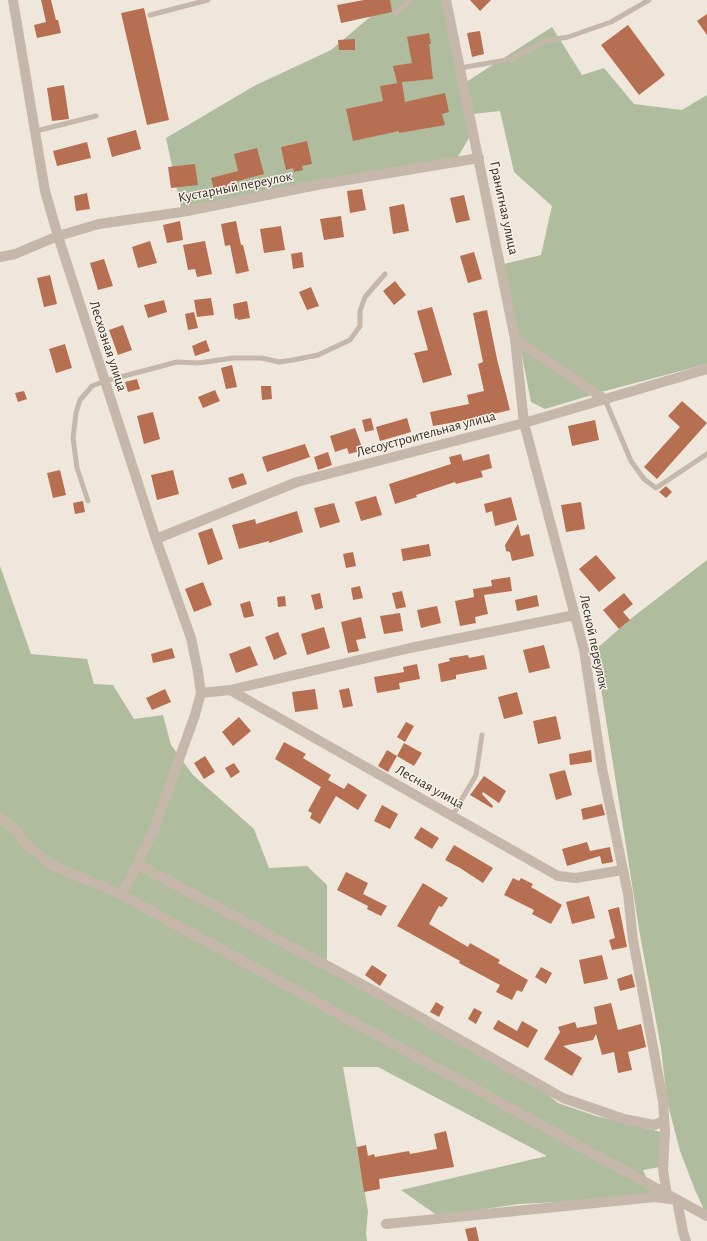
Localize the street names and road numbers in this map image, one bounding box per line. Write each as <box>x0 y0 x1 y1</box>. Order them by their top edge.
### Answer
street label: Гранитная улица <box>486 160 522 256</box>
street label: Кустарный переулок <box>177 168 293 206</box>
street label: Лесхозная улица <box>85 299 131 393</box>
street label: Лесоустроительная улица <box>354 407 498 461</box>
street label: Лесной переулок <box>576 593 612 691</box>
street label: Лесная улица <box>393 761 467 813</box>

